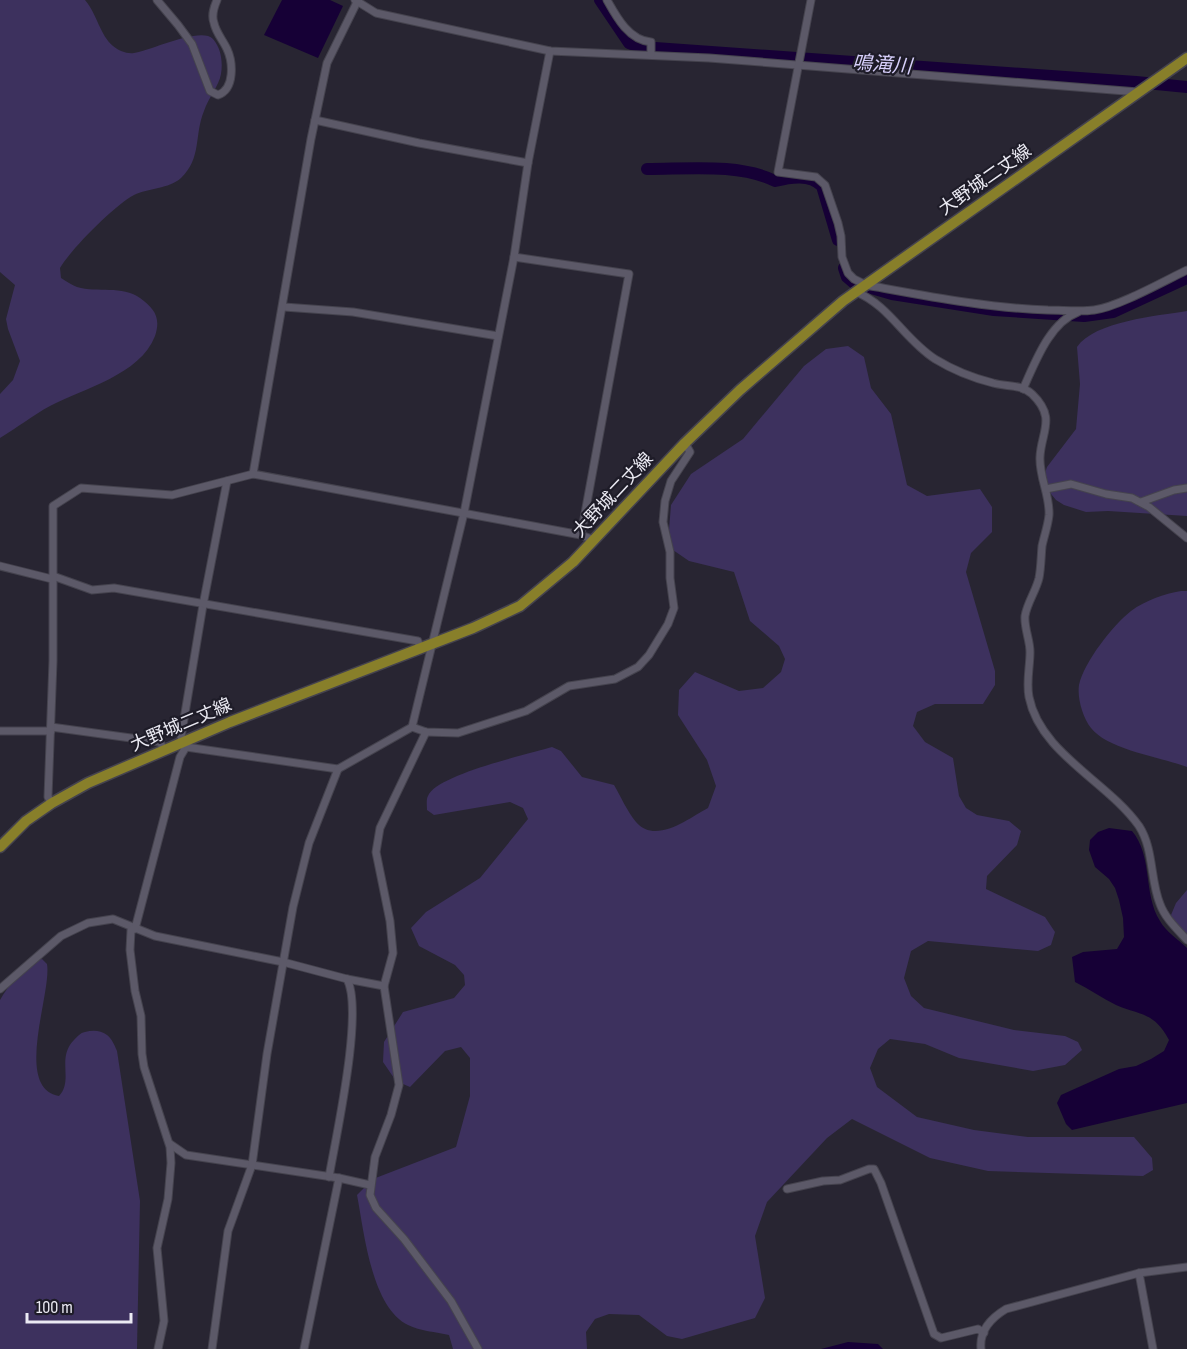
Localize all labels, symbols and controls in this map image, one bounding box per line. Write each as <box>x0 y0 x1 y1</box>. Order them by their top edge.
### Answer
water label: 鳴滝川 <box>851 51 915 79</box>
street label: 大野城二丈線 <box>935 140 1035 220</box>
street label: 大野城二丈線 <box>568 448 658 542</box>
street label: 大野城二丈線 <box>127 694 235 756</box>
scale bar <box>27 1286 130 1324</box>
text: 100 m <box>36 1297 73 1318</box>

